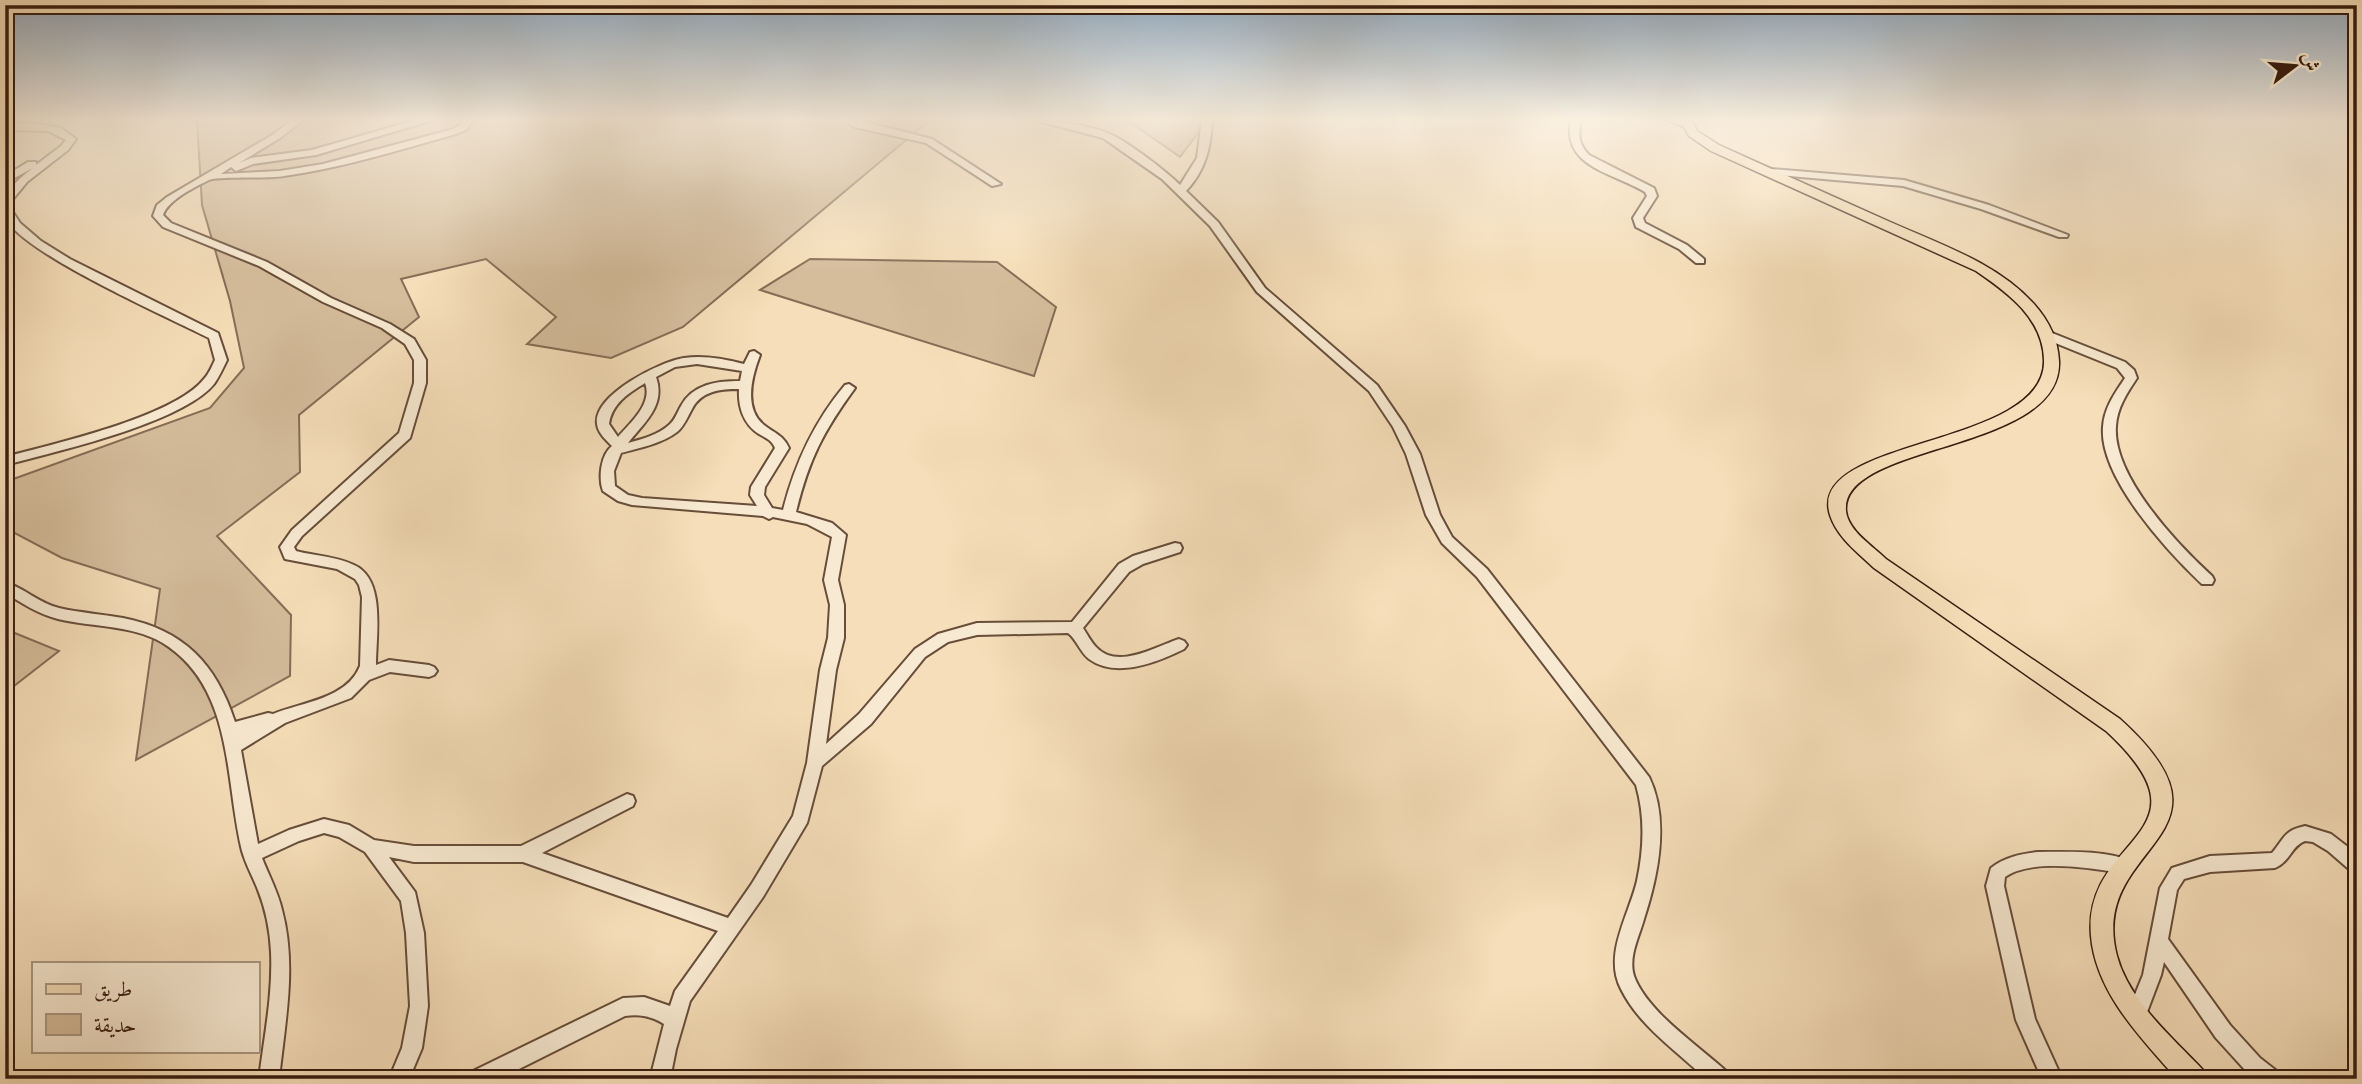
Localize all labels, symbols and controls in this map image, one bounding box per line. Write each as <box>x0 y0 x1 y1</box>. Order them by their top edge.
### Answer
north arrow <box>2260 32 2330 102</box>
text: ش <box>2294 49 2325 75</box>
legend <box>32 962 259 1052</box>
text: طريق <box>94 976 132 1005</box>
text: حديقة <box>94 1012 137 1041</box>

